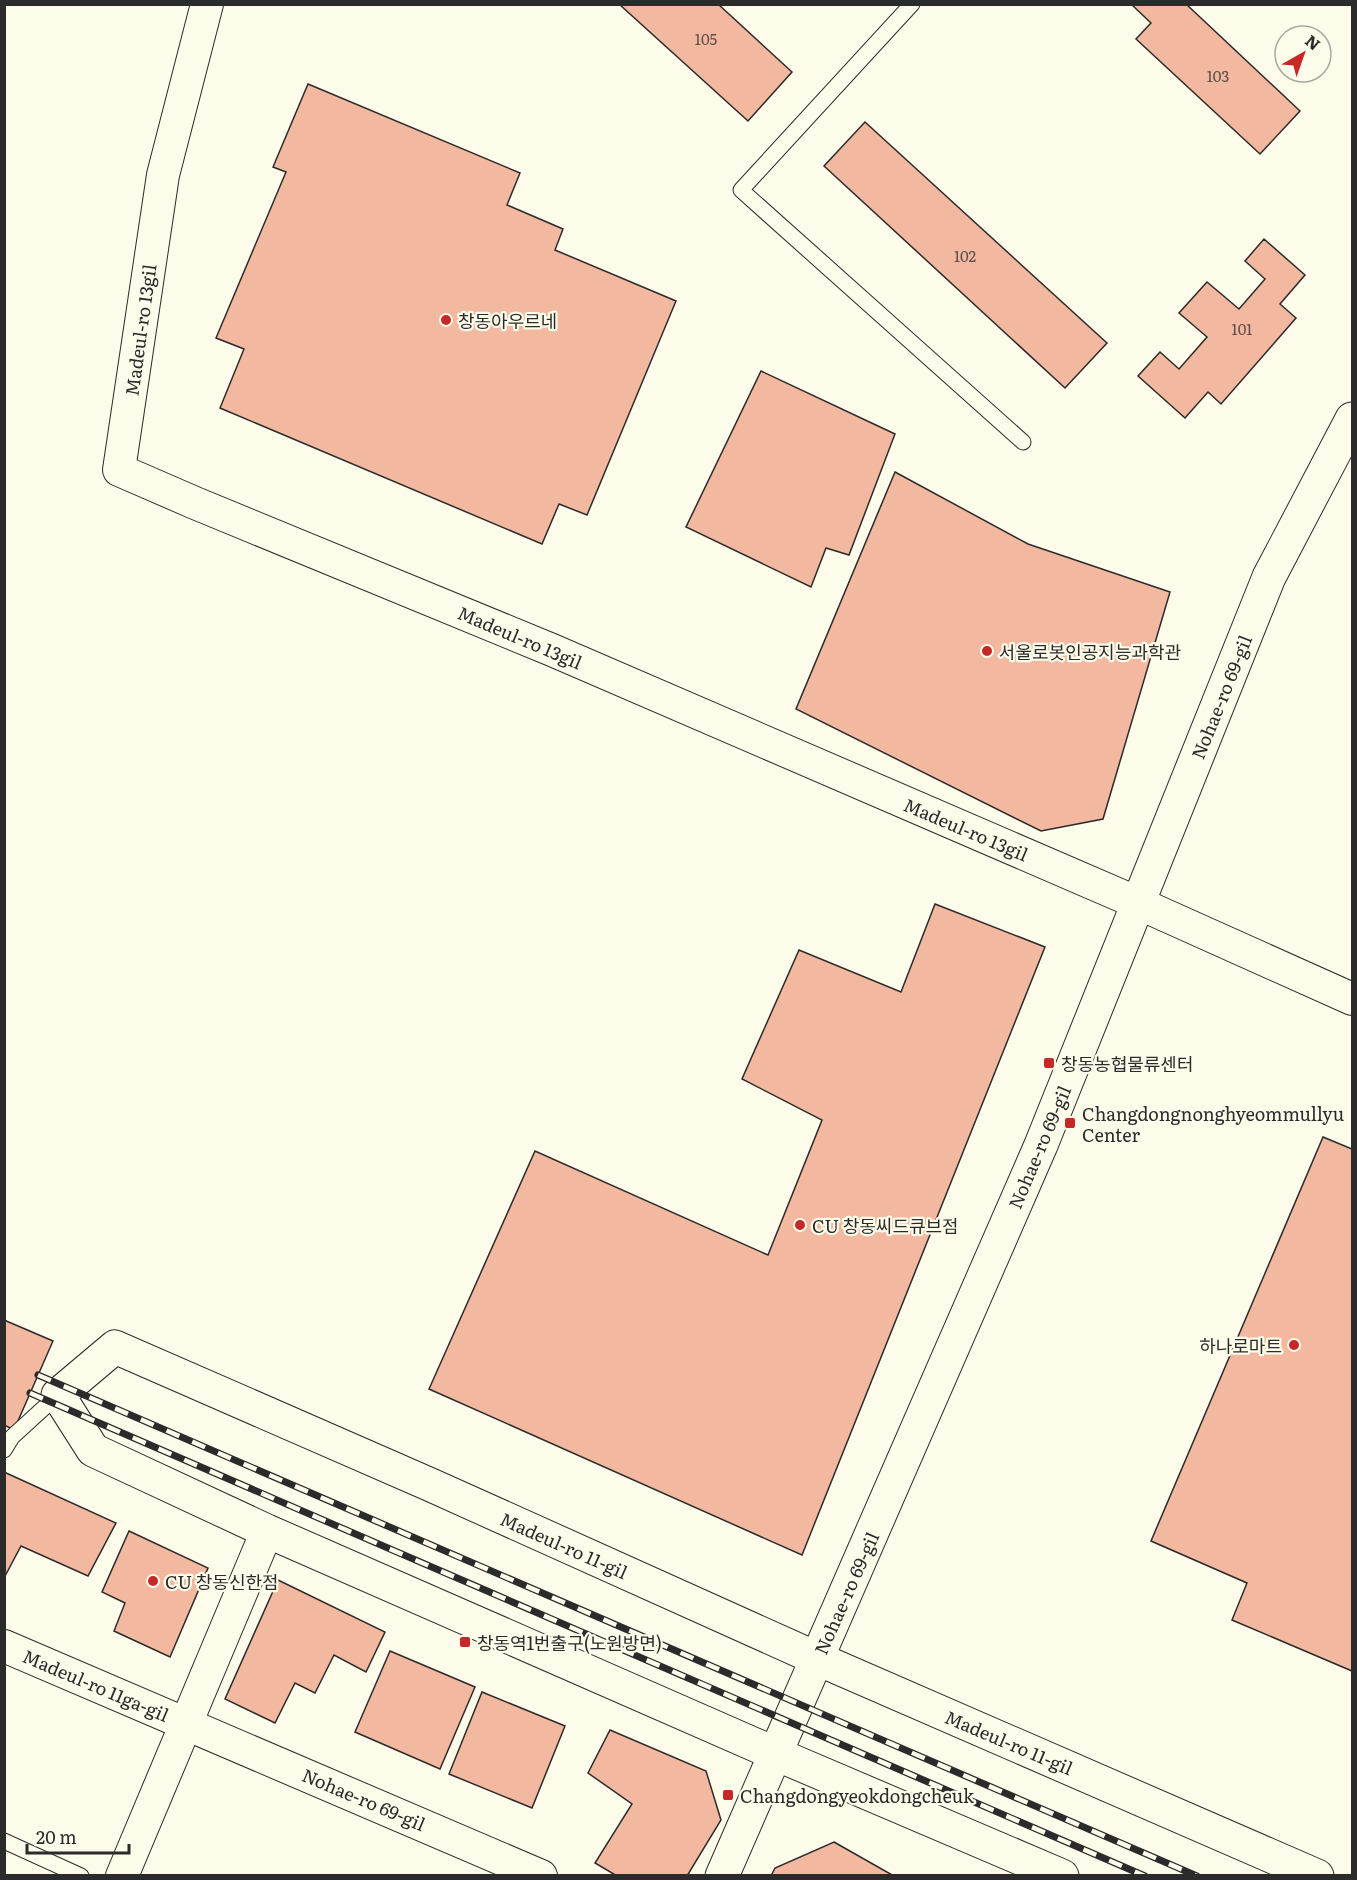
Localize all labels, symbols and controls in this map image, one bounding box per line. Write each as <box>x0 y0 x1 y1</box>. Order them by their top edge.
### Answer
north arrow <box>1273 24 1333 84</box>
house number: 105 <box>695 27 718 50</box>
text: N <box>1300 28 1326 55</box>
house number: 103 <box>1207 64 1229 87</box>
house number: 102 <box>954 244 977 267</box>
street label: Madeul-ro 13gil <box>117 262 163 398</box>
place label: 창동아우르네 <box>458 307 557 334</box>
marker: 창동아우르네 <box>439 313 453 327</box>
house number: 101 <box>1232 317 1252 340</box>
street label: Madeul-ro 13gil <box>454 599 586 675</box>
street label: Nohae-ro 69-gil <box>1184 631 1258 763</box>
place label: 서울로봇인공지능과학관 <box>999 638 1182 665</box>
marker: 서울로봇인공지능과학관 <box>980 644 994 658</box>
street label: Madeul-ro 13gil <box>900 791 1032 867</box>
place label: 창동농협물류센터 <box>1061 1050 1193 1077</box>
marker: 창동농협물류센터 <box>1042 1056 1056 1070</box>
street label: Nohae-ro 69-gil <box>1001 1081 1077 1213</box>
place label: Changdongnonghyeommullyu Center <box>1082 1100 1344 1148</box>
marker: Changdongnonghyeommullyu Center <box>1063 1116 1077 1130</box>
place label: CU 창동씨드큐브점 <box>812 1212 959 1239</box>
marker: CU 창동씨드큐브점 <box>793 1218 807 1232</box>
place label: 하나로마트 <box>1199 1332 1282 1359</box>
marker: 하나로마트 <box>1287 1338 1301 1352</box>
street label: Madeul-ro 11-gil <box>496 1505 632 1585</box>
street label: Nohae-ro 69-gil <box>807 1527 885 1659</box>
place label: CU 창동신한점 <box>165 1568 279 1595</box>
marker: CU 창동신한점 <box>146 1574 160 1588</box>
place label: 창동역1번출구(노원방면) <box>477 1629 662 1656</box>
marker: 창동역1번출구(노원방면) <box>458 1635 472 1649</box>
street label: Madeul-ro 11ga-gil <box>19 1642 173 1728</box>
street label: Madeul-ro 11-gil <box>941 1703 1077 1781</box>
street label: Nohae-ro 69-gil <box>298 1761 430 1837</box>
place label: Changdongyeokdongcheuk <box>740 1782 975 1809</box>
marker: Changdongyeokdongcheuk <box>721 1788 735 1802</box>
scale bar <box>27 1817 129 1855</box>
text: 20 m <box>36 1823 77 1850</box>

